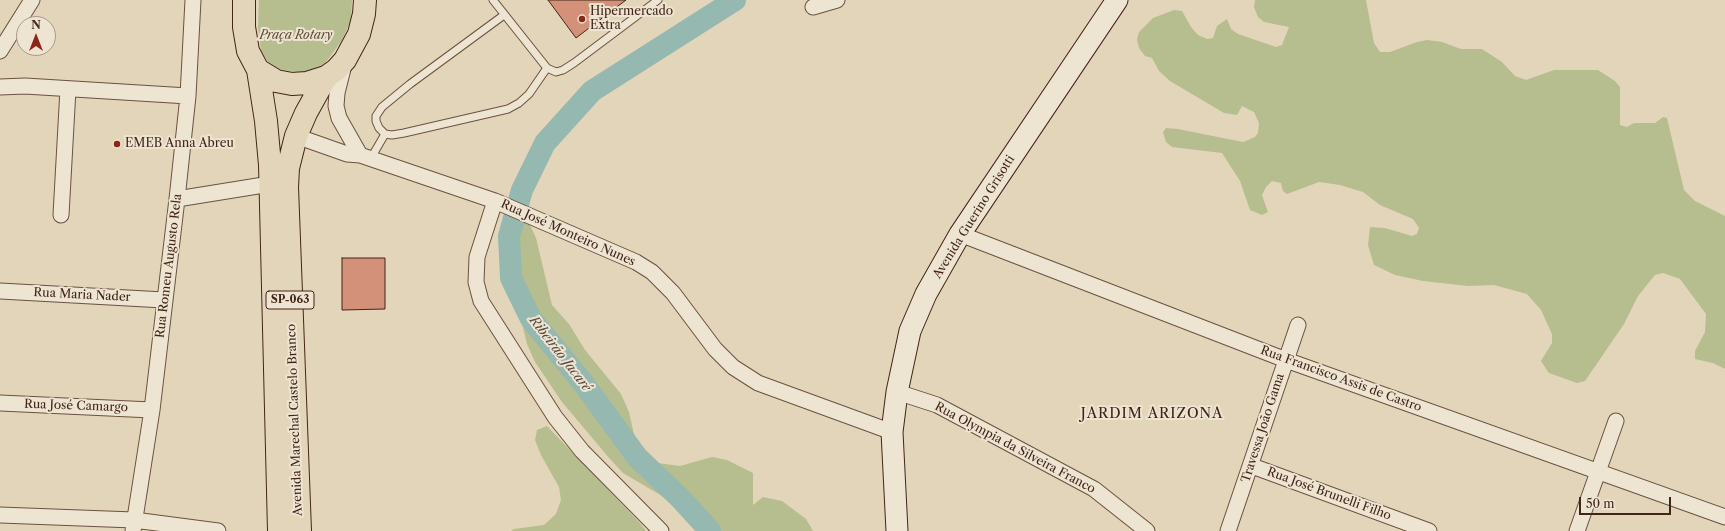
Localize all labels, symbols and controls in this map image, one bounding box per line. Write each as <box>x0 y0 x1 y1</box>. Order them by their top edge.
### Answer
place label: Hipermercado Extra <box>590 5 673 33</box>
marker: Hipermercado Extra <box>577 14 587 24</box>
north arrow <box>16 16 56 56</box>
text: N <box>31 18 41 32</box>
park label: Praça Rotary <box>259 29 333 43</box>
place label: EMEB Anna Abreu <box>125 137 234 151</box>
marker: EMEB Anna Abreu <box>112 139 122 149</box>
street label: Avenida Guerino Grisotti <box>930 153 1018 281</box>
street label: Rua Romeu Augusto Rela <box>153 193 185 339</box>
street label: Rua José Monteiro Nunes <box>499 197 637 269</box>
street label: Rua Maria Nader <box>33 285 131 305</box>
road number: SP-063 <box>266 291 314 309</box>
water label: Ribeirão Jacaré <box>526 313 594 395</box>
street label: Avenida Marechal Castelo Branco <box>284 324 306 516</box>
street label: Rua Francisco Assis de Castro <box>1259 343 1423 415</box>
street label: Travessa João Gama <box>1239 372 1287 484</box>
street label: Rua José Camargo <box>24 397 128 415</box>
street label: Rua Olympia da Silveira Franco <box>932 399 1098 497</box>
district label: JARDIM ARIZONA <box>1081 406 1223 422</box>
street label: Rua José Brunelli Filho <box>1265 465 1393 523</box>
scale bar <box>1581 489 1673 515</box>
text: 50 m <box>1586 496 1615 511</box>

